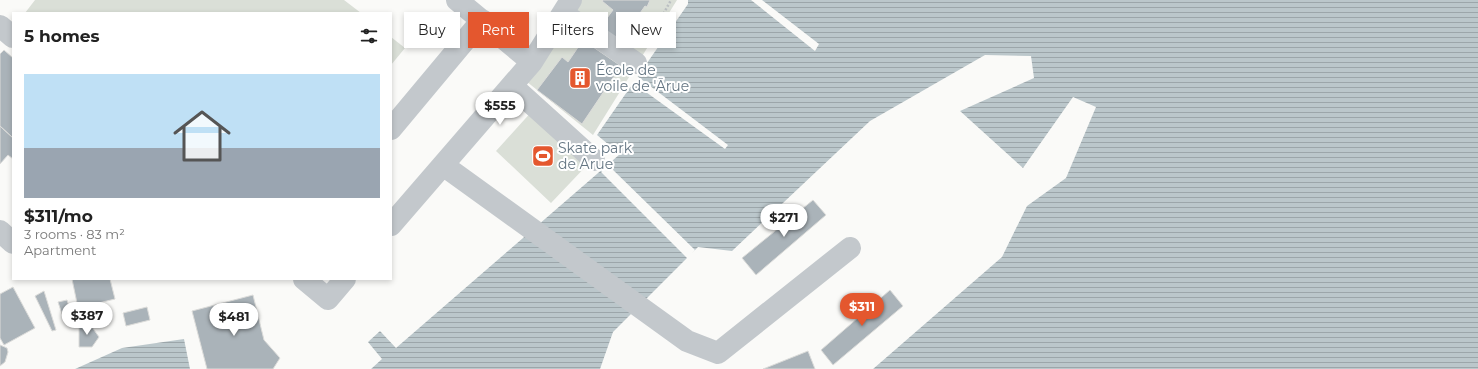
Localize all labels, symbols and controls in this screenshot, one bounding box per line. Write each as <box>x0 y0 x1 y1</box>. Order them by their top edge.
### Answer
chip: Buy <box>404 12 460 48</box>
chip: Rent <box>468 12 529 48</box>
chip: Filters <box>537 12 608 48</box>
chip: New <box>616 12 676 48</box>
icon: filters <box>358 25 380 47</box>
text: 5 homes <box>24 26 100 46</box>
place label: École de voile de 'Ārue <box>596 61 689 95</box>
building icon: École de voile de 'Ārue <box>567 65 593 91</box>
pin: $555 <box>476 92 524 126</box>
text: $555 <box>484 97 516 113</box>
icon: home <box>166 100 238 172</box>
place label: Skate park de Arue <box>558 139 633 173</box>
sports icon: Skate park de Arue <box>530 143 556 169</box>
pin: $271 <box>760 204 808 238</box>
text: $311/mo <box>24 206 93 226</box>
text: $271 <box>769 209 799 225</box>
text: 3 rooms · 83 m² <box>24 226 125 242</box>
text: Apartment <box>24 242 96 258</box>
pin: $311 <box>838 293 886 327</box>
text: $311 <box>849 298 875 314</box>
pin: $387 <box>63 302 111 336</box>
pin: $481 <box>210 303 258 337</box>
text: $387 <box>71 307 103 323</box>
text: $481 <box>218 308 250 324</box>

